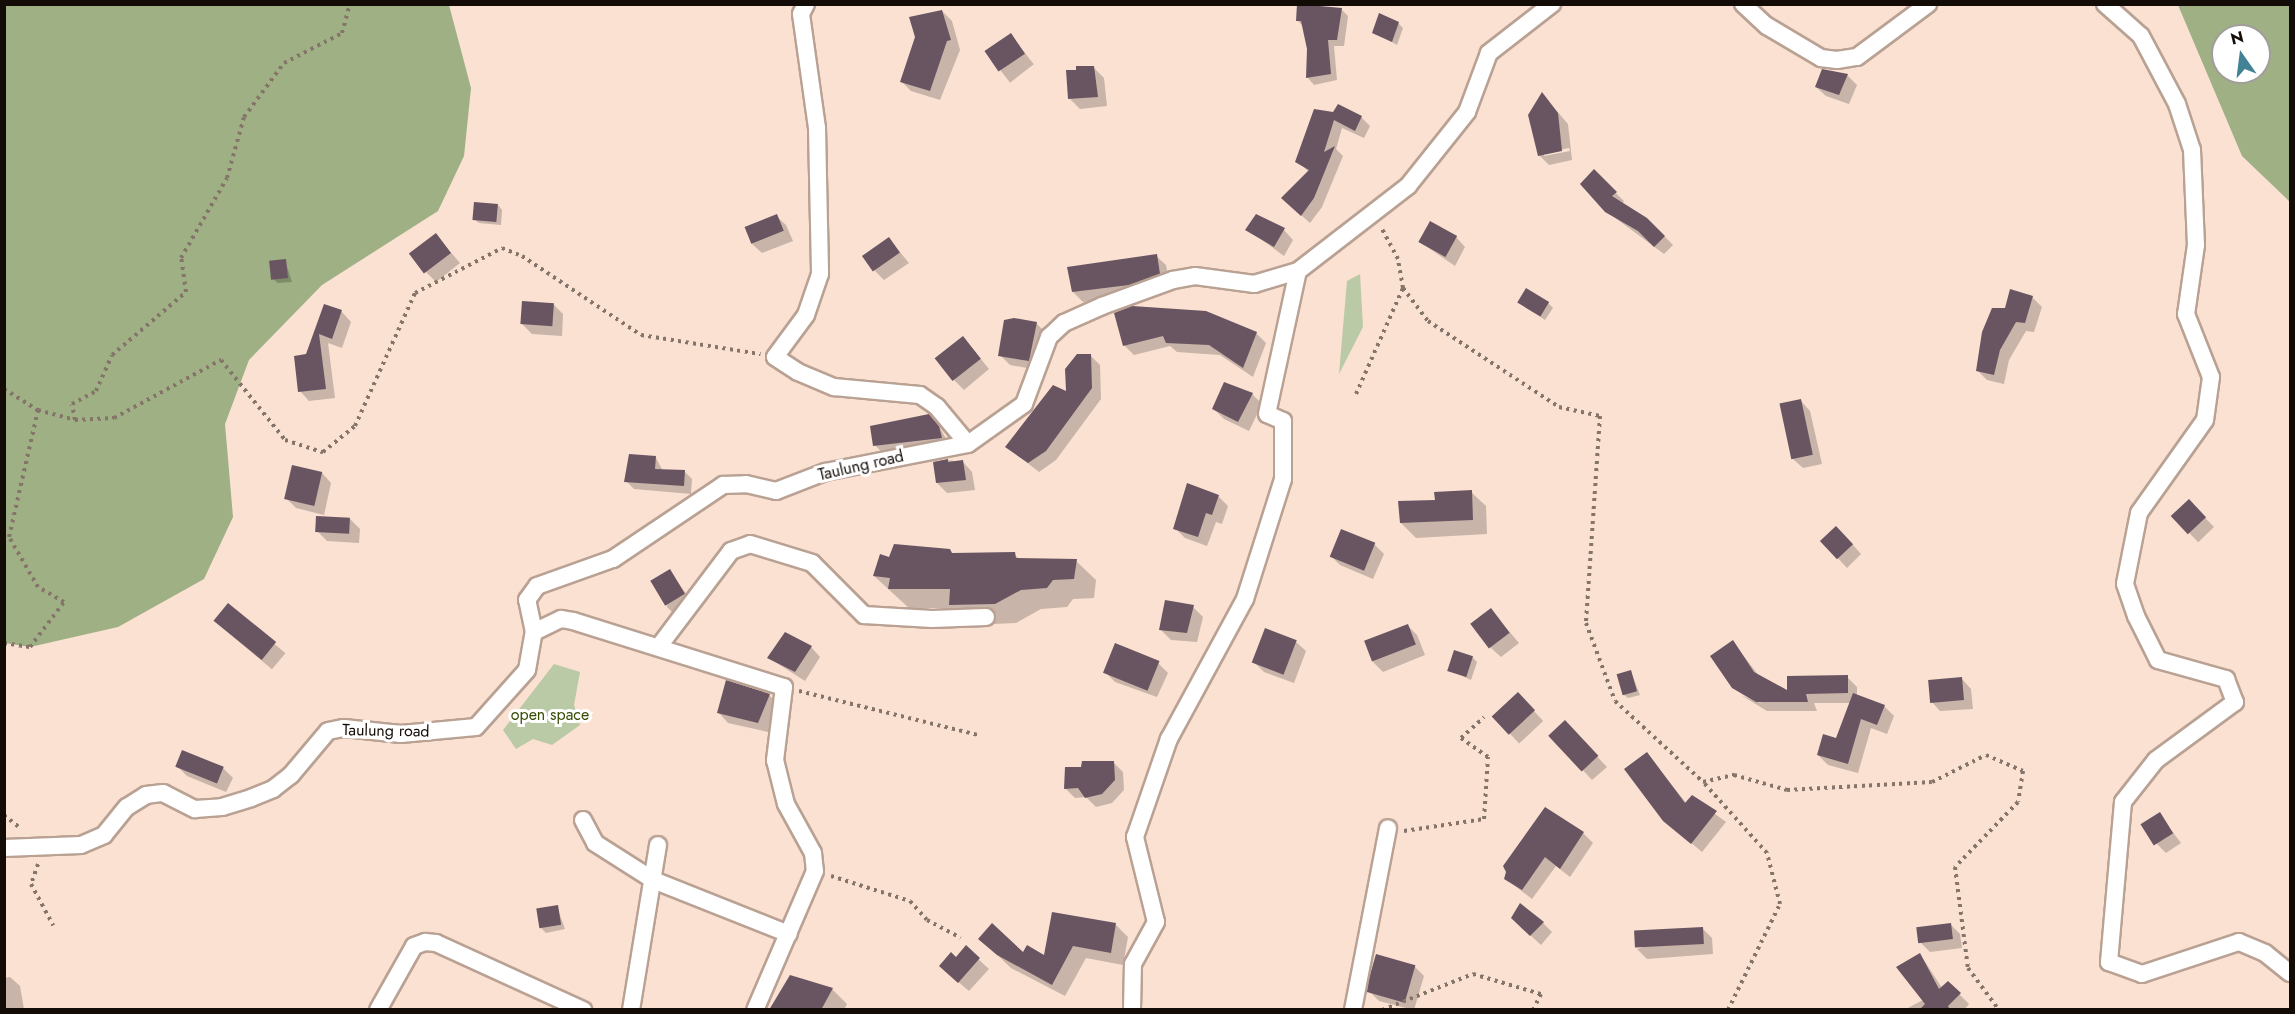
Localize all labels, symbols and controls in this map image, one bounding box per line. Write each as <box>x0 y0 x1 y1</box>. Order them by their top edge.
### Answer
north arrow <box>2211 24 2271 84</box>
text: N <box>2228 25 2246 51</box>
street label: Taulung road <box>816 447 906 485</box>
park label: open space <box>511 705 589 725</box>
street label: Taulung road <box>342 721 430 741</box>

